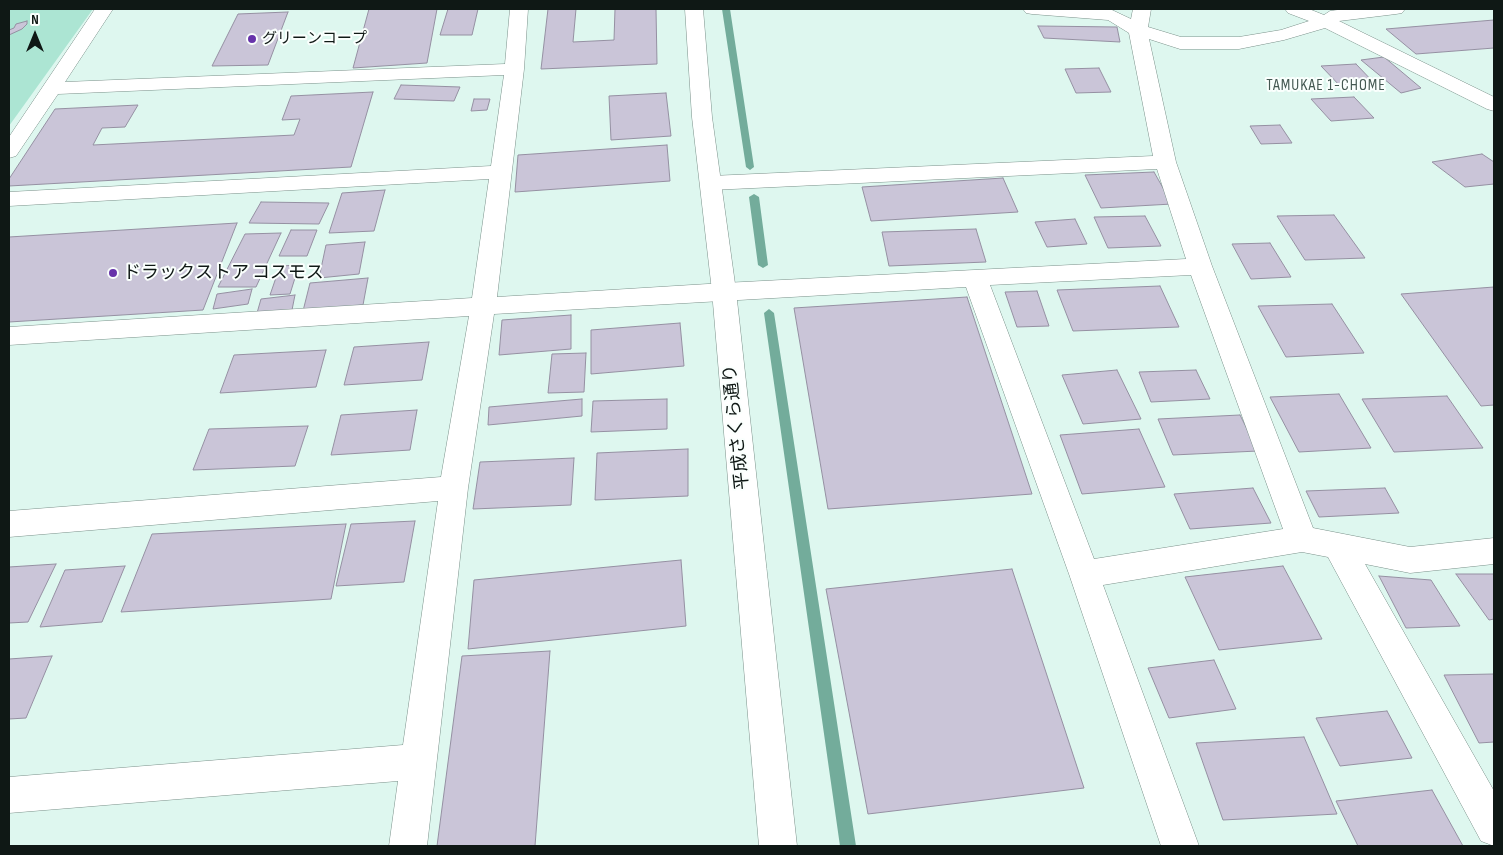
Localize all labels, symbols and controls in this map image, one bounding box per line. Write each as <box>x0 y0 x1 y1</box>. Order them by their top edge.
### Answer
north arrow <box>10 10 60 60</box>
text: N <box>31 11 39 28</box>
place label: グリーンコープ <box>262 30 367 48</box>
marker: グリーンコープ <box>246 33 258 45</box>
district label: TAMUKAE 1-CHOME <box>1264 76 1388 96</box>
place label: ドラックストア コスモス <box>123 262 324 284</box>
marker: ドラックストア コスモス <box>107 267 119 279</box>
street label: 平成さくら通り <box>720 363 754 491</box>

